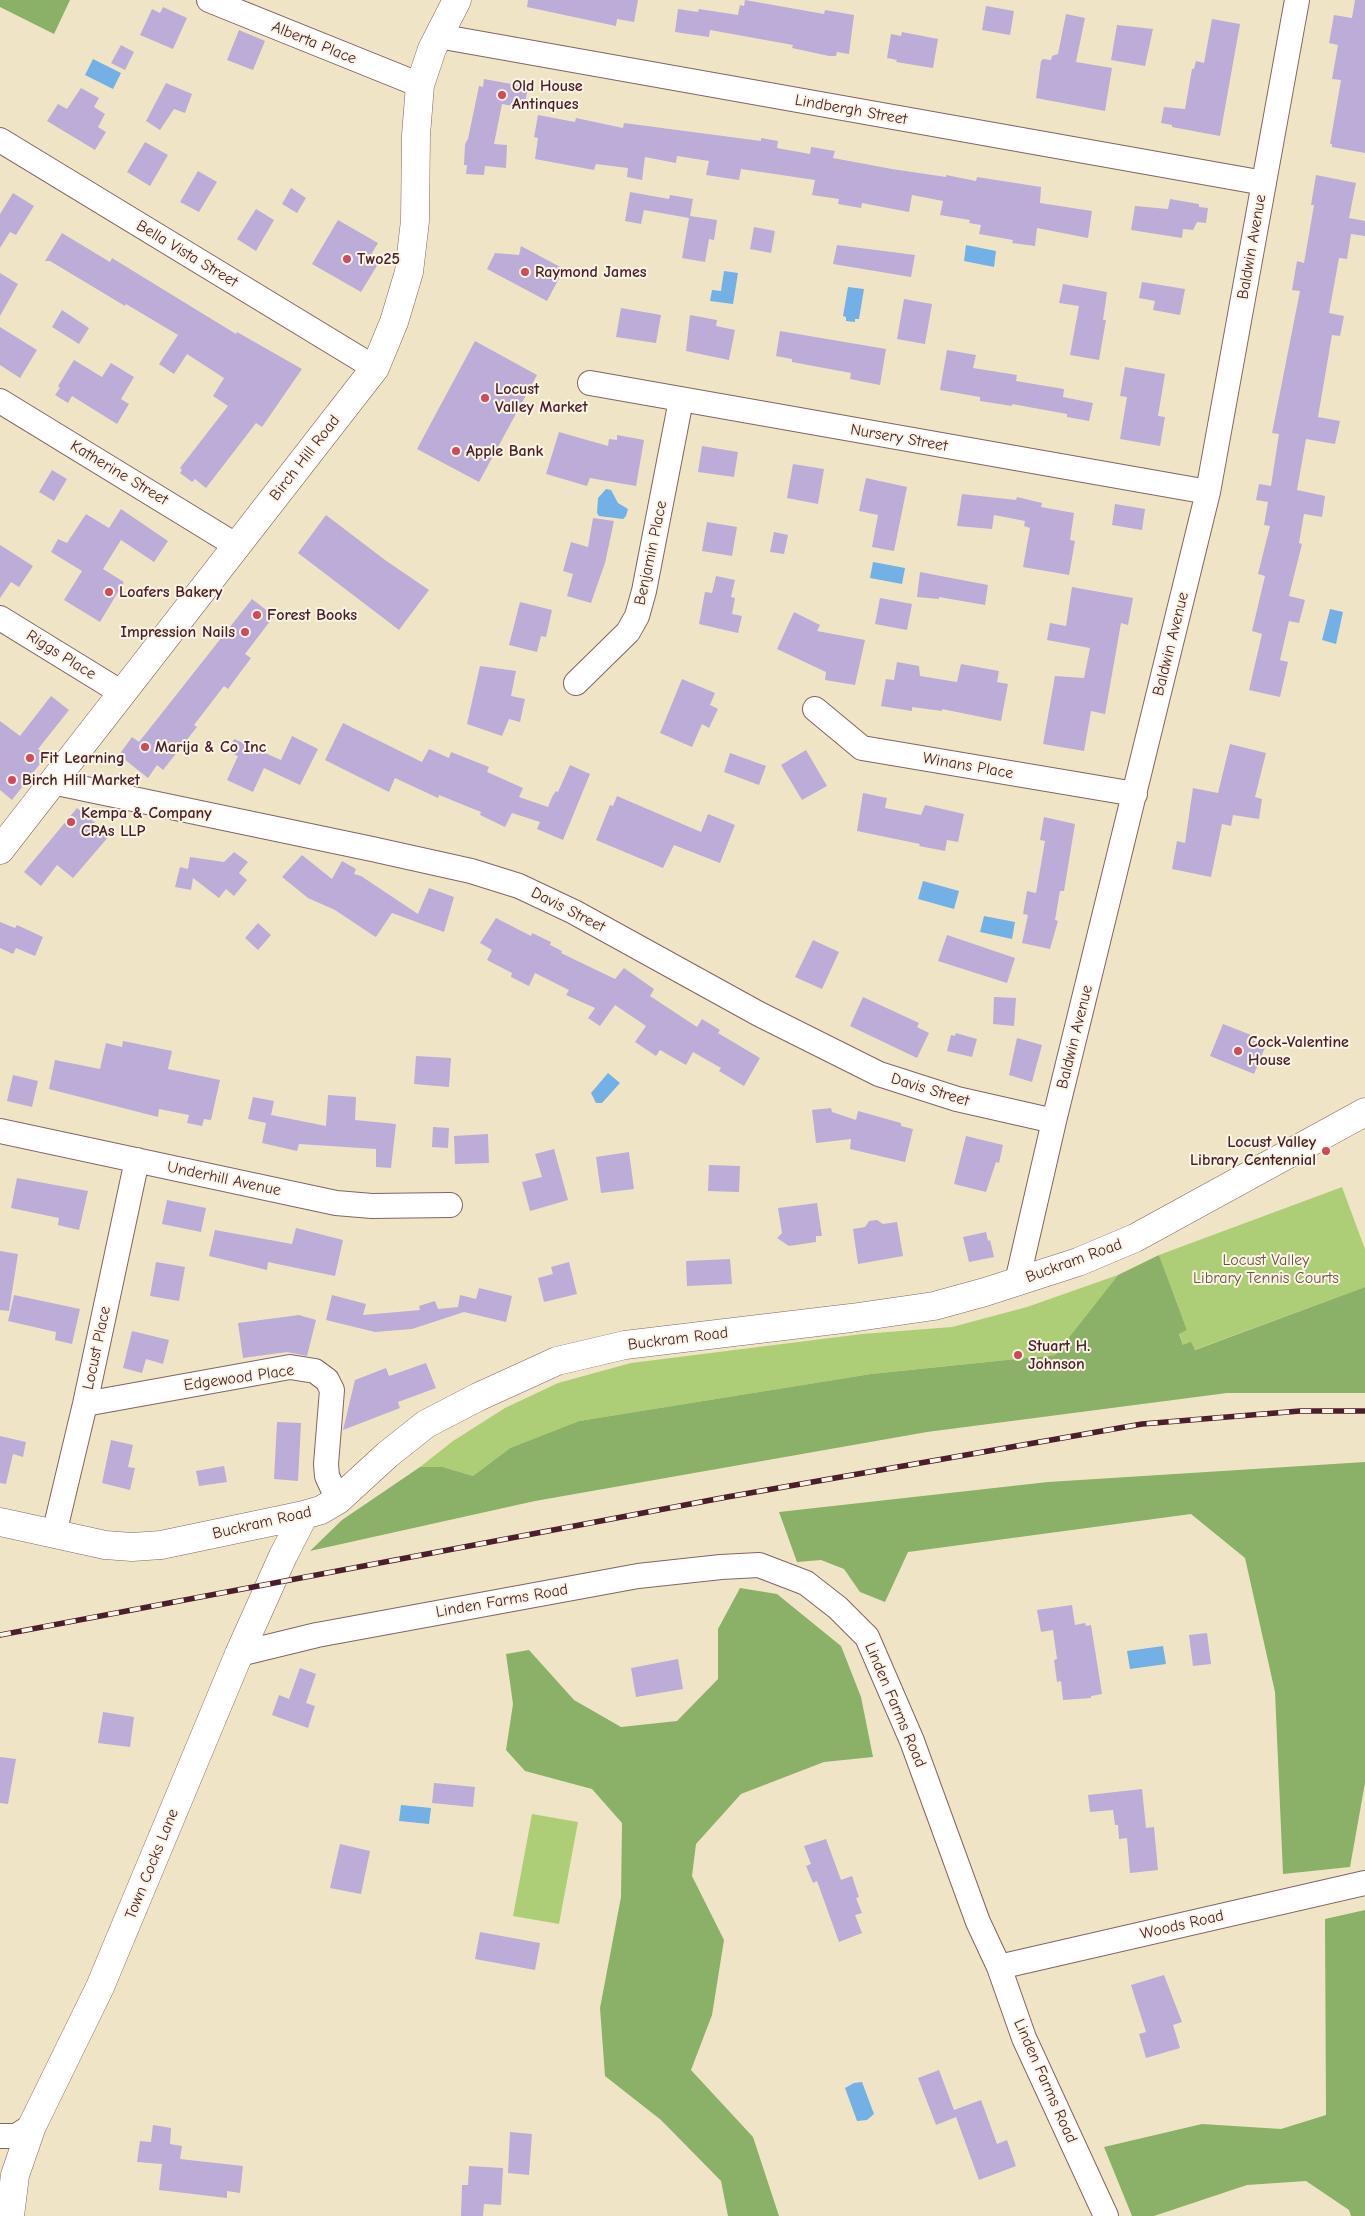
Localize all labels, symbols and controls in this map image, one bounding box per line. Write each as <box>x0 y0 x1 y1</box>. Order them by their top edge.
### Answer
street label: Alberta Place <box>269 17 359 69</box>
place label: Old House Antinques <box>512 76 583 114</box>
marker: Old House Antinques <box>496 89 508 101</box>
street label: Lindbergh Street <box>793 91 909 129</box>
street label: Baldwin Avenue <box>1233 193 1271 301</box>
street label: Bella Vista Street <box>133 216 241 292</box>
place label: Two25 <box>357 249 400 269</box>
marker: Two25 <box>341 253 353 265</box>
place label: Raymond James <box>535 262 647 282</box>
marker: Raymond James <box>519 266 531 278</box>
place label: Locust Valley Market <box>495 379 588 417</box>
marker: Locust Valley Market <box>479 392 491 404</box>
street label: Birch Hill Road <box>266 411 344 505</box>
street label: Nursery Street <box>849 420 949 456</box>
street label: Katherine Street <box>67 436 171 510</box>
place label: Apple Bank <box>466 441 543 461</box>
marker: Apple Bank <box>450 445 462 457</box>
street label: Benjamin Place <box>631 499 671 607</box>
place label: Loafers Bakery <box>119 582 222 602</box>
marker: Loafers Bakery <box>103 586 115 598</box>
street label: Baldwin Avenue <box>1149 590 1193 698</box>
place label: Forest Books <box>267 605 357 625</box>
marker: Forest Books <box>251 609 263 621</box>
place label: Impression Nails <box>120 622 235 642</box>
street label: Riggs Place <box>23 626 99 684</box>
marker: Impression Nails <box>239 626 251 638</box>
place label: Marija & Co Inc <box>155 737 266 757</box>
marker: Marija & Co Inc <box>139 741 151 753</box>
place label: Fit Learning <box>40 748 125 768</box>
street label: Winans Place <box>921 749 1015 783</box>
marker: Fit Learning <box>24 752 36 764</box>
place label: Birch Hill Market <box>22 770 140 790</box>
marker: Birch Hill Market <box>6 774 18 786</box>
place label: Kempa & Company CPAs LLP <box>81 803 212 841</box>
marker: Kempa & Company CPAs LLP <box>65 816 77 828</box>
street label: Davis Street <box>528 883 608 937</box>
street label: Baldwin Avenue <box>1053 983 1097 1091</box>
place label: Cock-Valentine House <box>1248 1032 1349 1070</box>
marker: Cock-Valentine House <box>1232 1045 1244 1057</box>
street label: Davis Street <box>889 1069 971 1111</box>
place label: Locust Valley Library Centennial <box>1190 1132 1316 1170</box>
marker: Locust Valley Library Centennial <box>1320 1145 1332 1157</box>
street label: Underhill Avenue <box>165 1158 283 1200</box>
street label: Buckram Road <box>1023 1235 1125 1287</box>
park label: Locust Valley Library Tennis Courts <box>1193 1250 1339 1288</box>
street label: Locust Place <box>79 1304 115 1392</box>
street label: Buckram Road <box>627 1323 729 1355</box>
place label: Stuart H. Johnson <box>1028 1336 1090 1374</box>
marker: Stuart H. Johnson <box>1012 1349 1024 1361</box>
street label: Edgewood Place <box>183 1361 295 1395</box>
street label: Buckram Road <box>211 1502 313 1544</box>
street label: Linden Farms Road <box>434 1580 570 1622</box>
street label: Linden Farms Road <box>860 1640 930 1770</box>
street label: Town Cocks Lane <box>121 1806 183 1922</box>
street label: Woods Road <box>1138 1906 1226 1944</box>
street label: Linden Farms Road <box>1009 2016 1081 2146</box>

